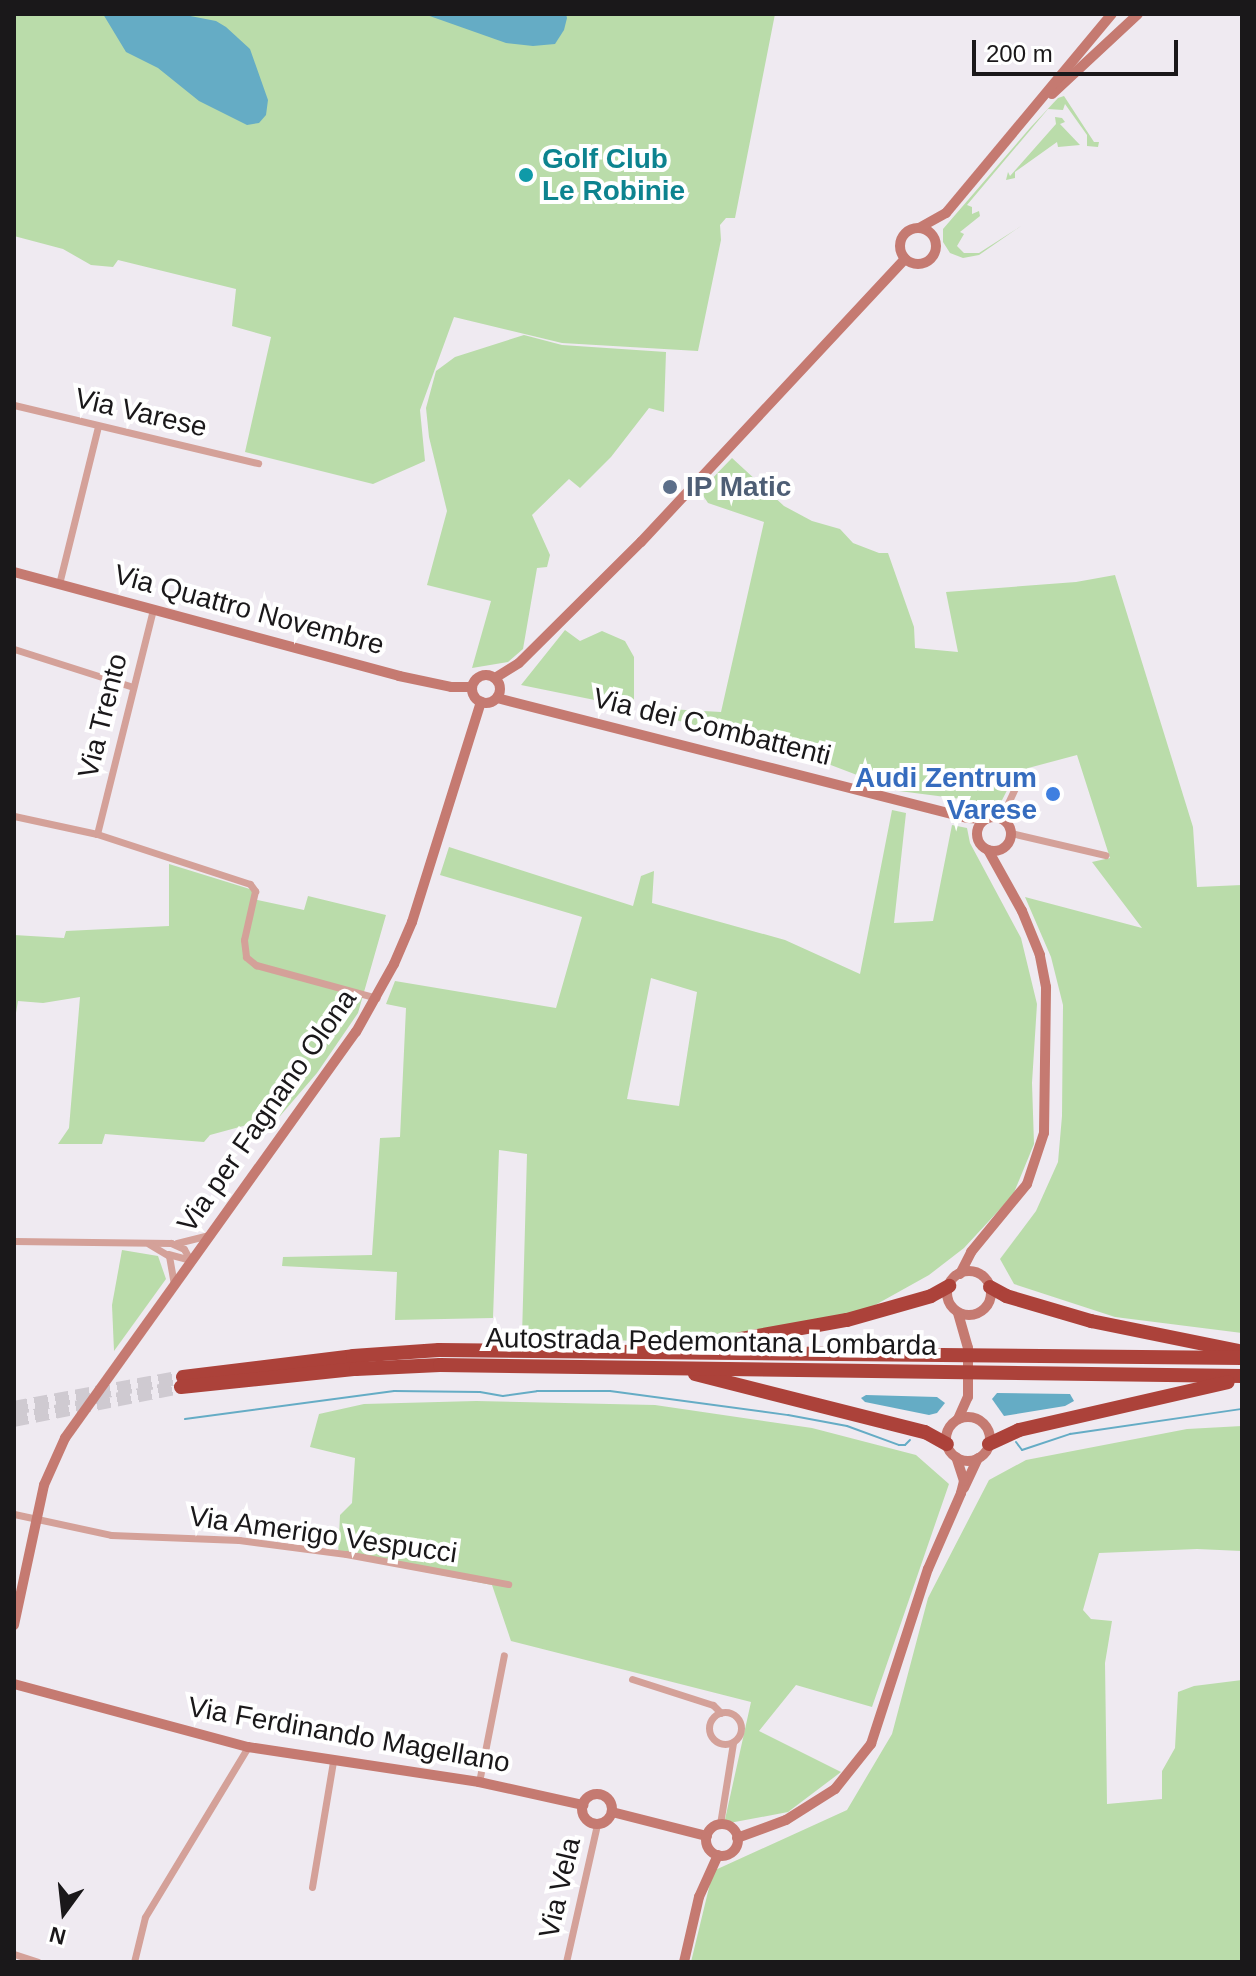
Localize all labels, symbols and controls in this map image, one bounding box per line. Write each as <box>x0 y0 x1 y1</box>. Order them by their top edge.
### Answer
scale bar <box>976 24 1182 74</box>
text: 200 m <box>986 40 1053 67</box>
place label: Golf Club Le Robinie <box>542 142 685 208</box>
marker: Golf Club Le Robinie <box>517 166 535 184</box>
street label: Via Varese <box>72 382 210 444</box>
place label: IP Matic <box>686 470 792 504</box>
marker: IP Matic <box>661 478 679 496</box>
street label: Via Quattro Novembre <box>110 558 388 662</box>
street label: Via Trento <box>71 650 135 782</box>
street label: Via dei Combattenti <box>590 681 834 773</box>
place label: Audi Zentrum Varese <box>855 761 1037 827</box>
marker: Audi Zentrum Varese <box>1044 785 1062 803</box>
street label: Via per Fagnano Olona <box>170 983 364 1239</box>
street label: Autostrada Pedemontana Lombarda <box>485 1321 937 1363</box>
street label: Via Amerigo Vespucci <box>186 1499 460 1571</box>
street label: Via Ferdinando Magellano <box>185 1690 513 1780</box>
street label: Via Vela <box>532 1834 588 1942</box>
north arrow <box>24 1872 104 1952</box>
text: N <box>47 1922 69 1950</box>

